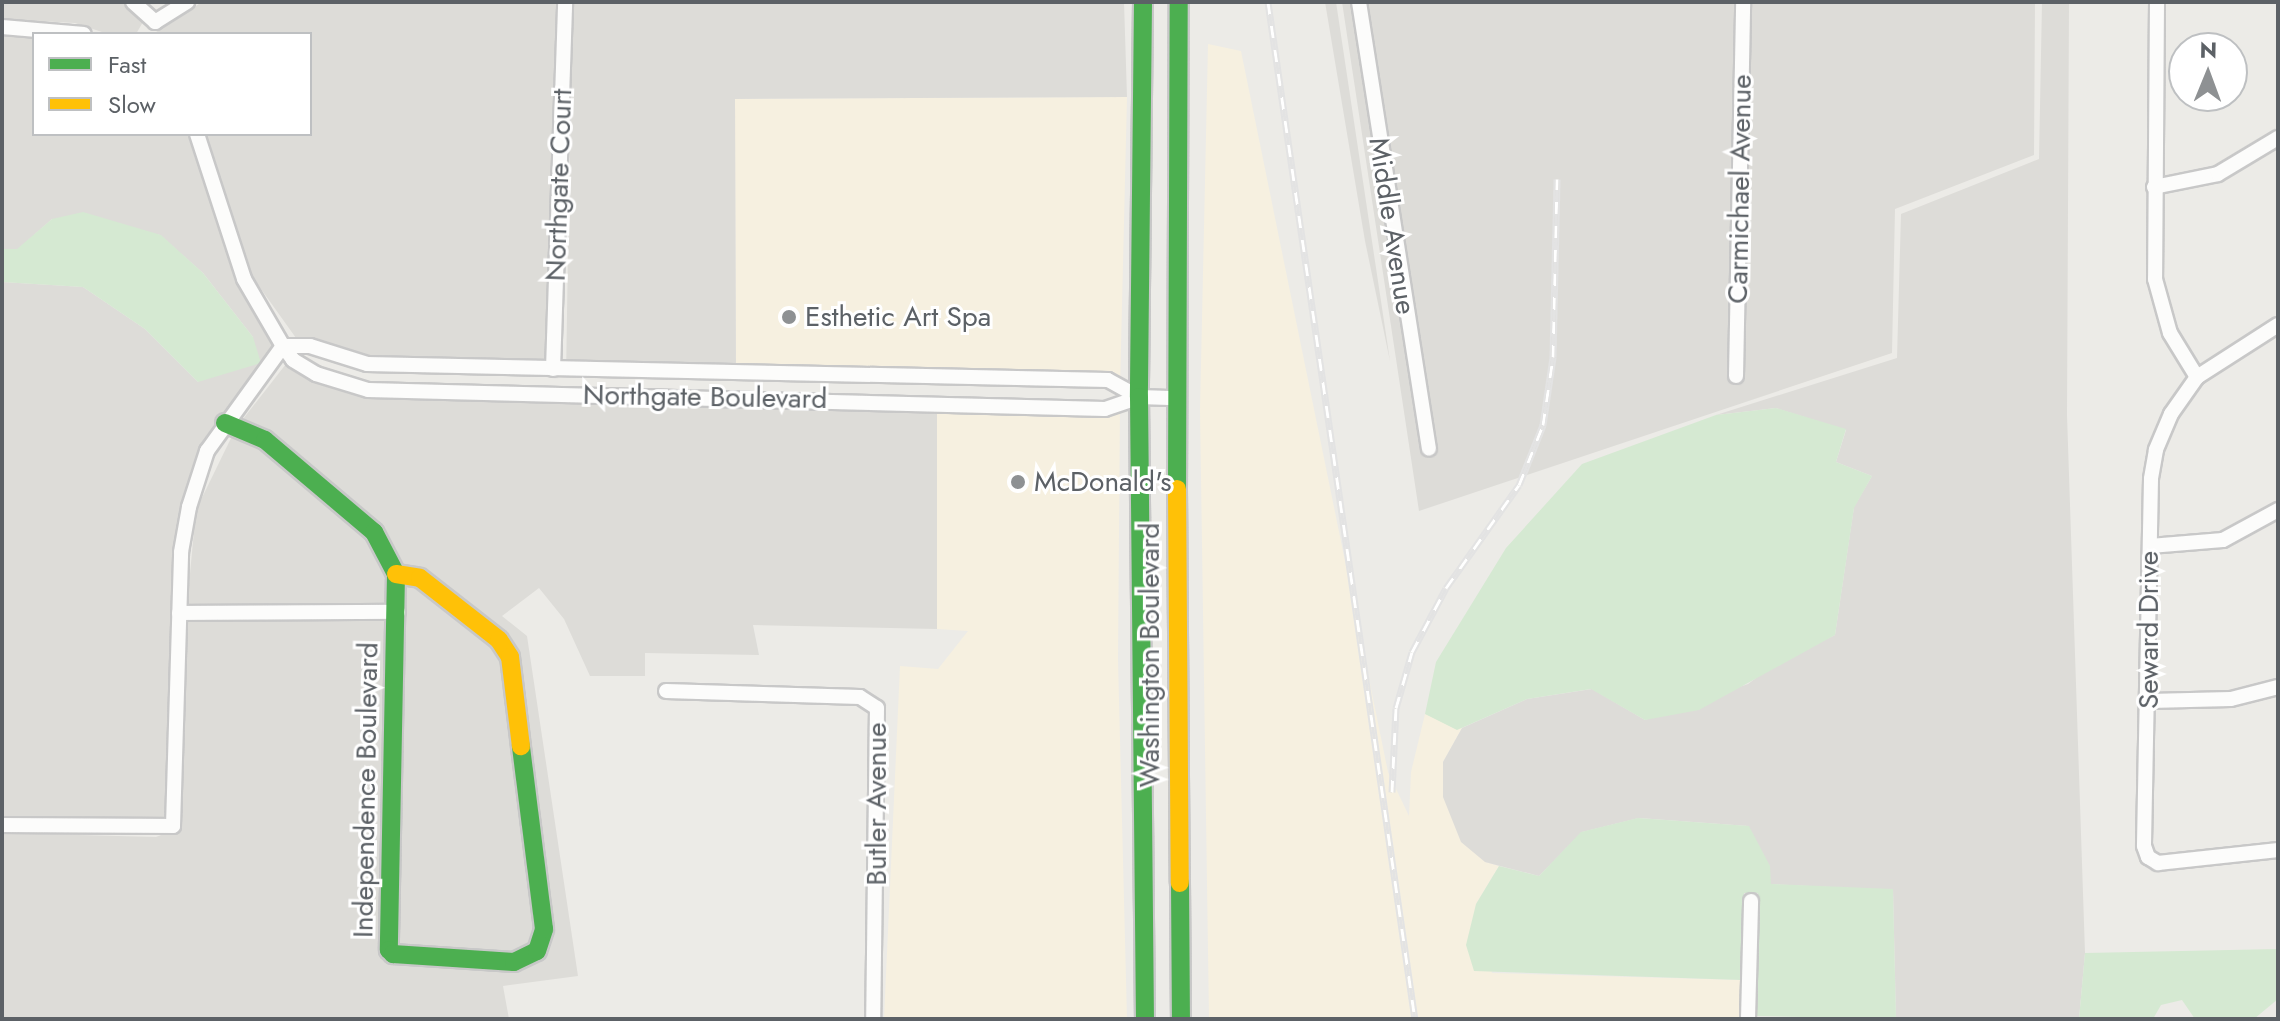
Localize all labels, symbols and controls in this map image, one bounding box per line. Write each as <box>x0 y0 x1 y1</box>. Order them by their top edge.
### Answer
legend <box>32 32 312 136</box>
north arrow <box>2168 32 2248 112</box>
text: N <box>2199 34 2217 66</box>
text: Fast <box>108 47 146 82</box>
street label: Carmichael Avenue <box>1721 74 1759 304</box>
text: Slow <box>108 87 156 122</box>
street label: Northgate Court <box>539 88 579 282</box>
street label: Middle Avenue <box>1361 135 1423 317</box>
place label: Esthetic Art Spa <box>805 300 991 334</box>
marker: Esthetic Art Spa <box>780 308 798 326</box>
street label: Northgate Boulevard <box>583 378 827 416</box>
place label: McDonald's <box>1034 465 1171 499</box>
marker: McDonald's <box>1009 473 1027 491</box>
street label: Washington Boulevard <box>1133 523 1167 787</box>
street label: Seward Drive <box>2132 551 2166 709</box>
street label: Independence Boulevard <box>347 642 385 938</box>
street label: Butler Avenue <box>860 722 894 886</box>

